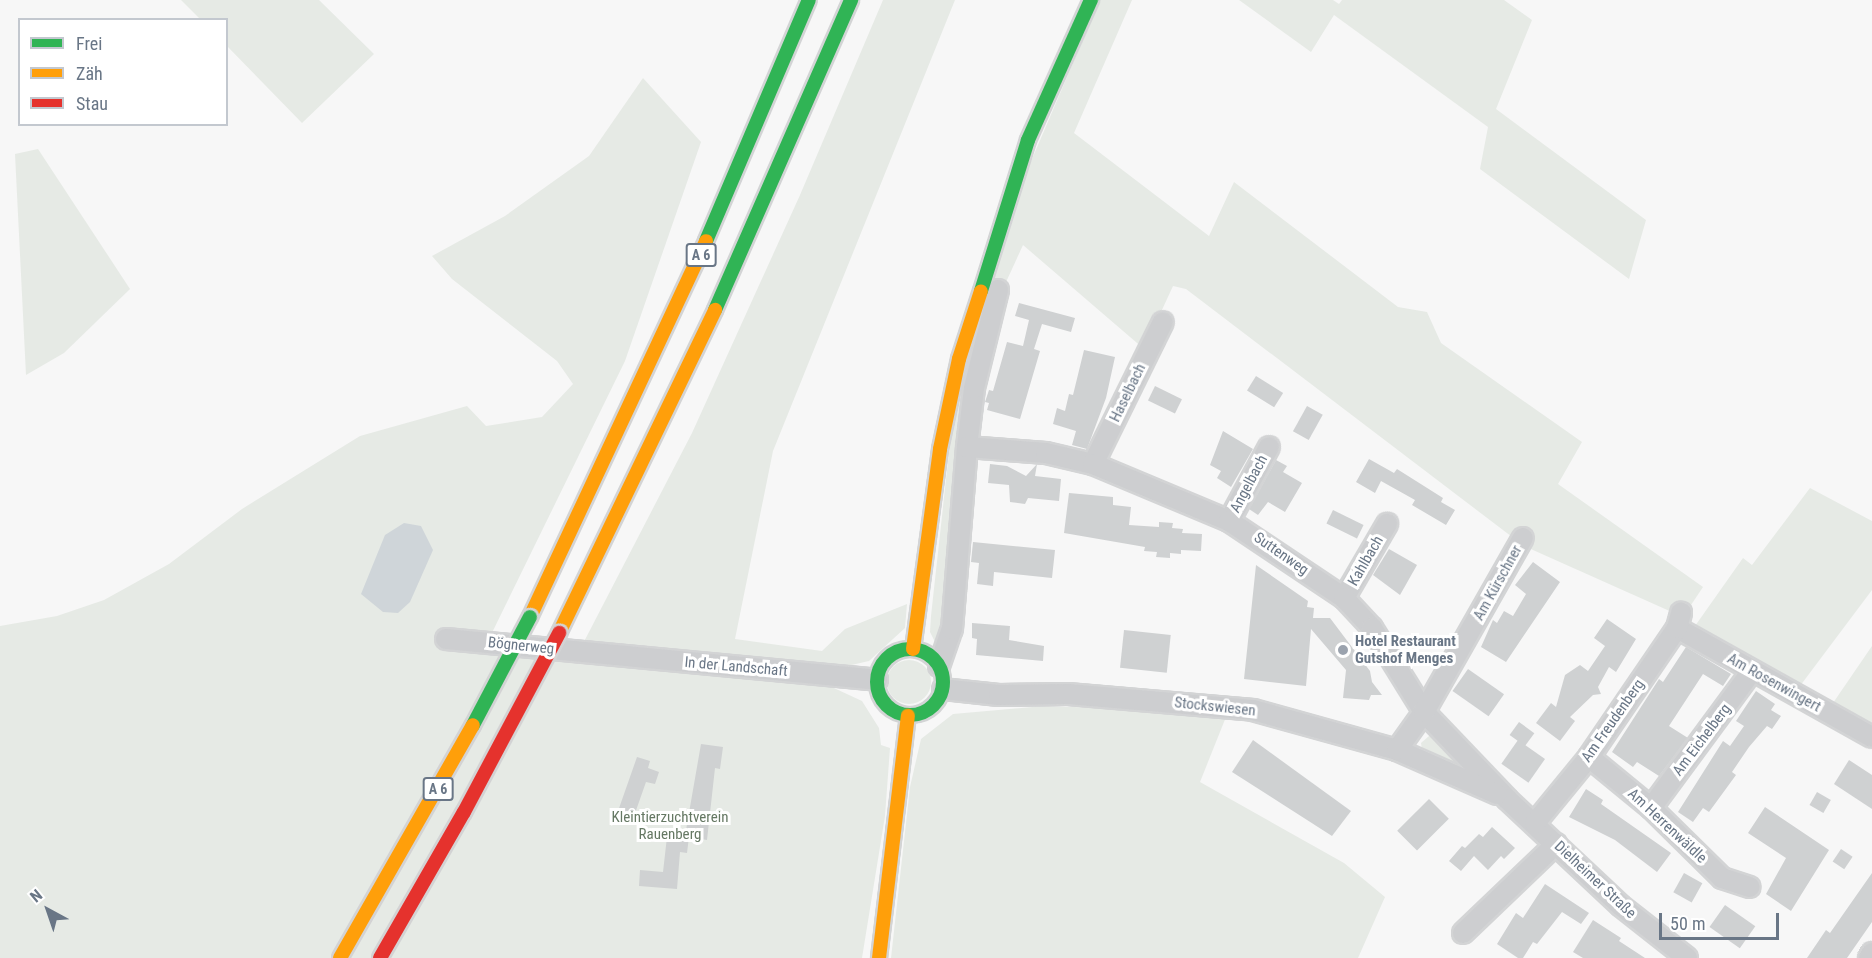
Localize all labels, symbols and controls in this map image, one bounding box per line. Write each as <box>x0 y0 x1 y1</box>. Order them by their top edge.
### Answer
legend <box>18 18 228 126</box>
text: Frei <box>76 33 102 54</box>
text: Zäh <box>76 63 103 84</box>
text: Stau <box>76 93 108 114</box>
road number: A 6 <box>684 244 718 266</box>
street label: Haselbach <box>1106 361 1150 425</box>
street label: Angelbach <box>1226 452 1272 516</box>
street label: Suttenweg <box>1250 529 1312 579</box>
street label: Kahlbach <box>1345 533 1387 589</box>
street label: Am Kürschner <box>1470 542 1526 624</box>
place label: Hotel Restaurant Gutshof Menges <box>1355 632 1456 667</box>
street label: Bögnerweg <box>487 634 555 658</box>
marker: Hotel Restaurant Gutshof Menges <box>1336 643 1350 657</box>
street label: Am Rosenwingert <box>1724 650 1824 716</box>
street label: In der Landschaft <box>684 654 788 680</box>
street label: Am Freudenberg <box>1578 676 1648 766</box>
street label: Stockswiesen <box>1174 694 1256 720</box>
street label: Am Eichelberg <box>1669 701 1735 779</box>
road number: A 6 <box>422 778 454 800</box>
street label: Am Herrenwäldle <box>1624 785 1710 867</box>
park label: Kleintierzuchtverein Rauenberg <box>612 808 728 843</box>
street label: Dielheimer Straße <box>1550 838 1640 922</box>
north arrow <box>18 880 78 940</box>
text: N <box>26 885 46 906</box>
scale bar <box>1662 901 1782 939</box>
text: 50 m <box>1670 913 1705 934</box>

